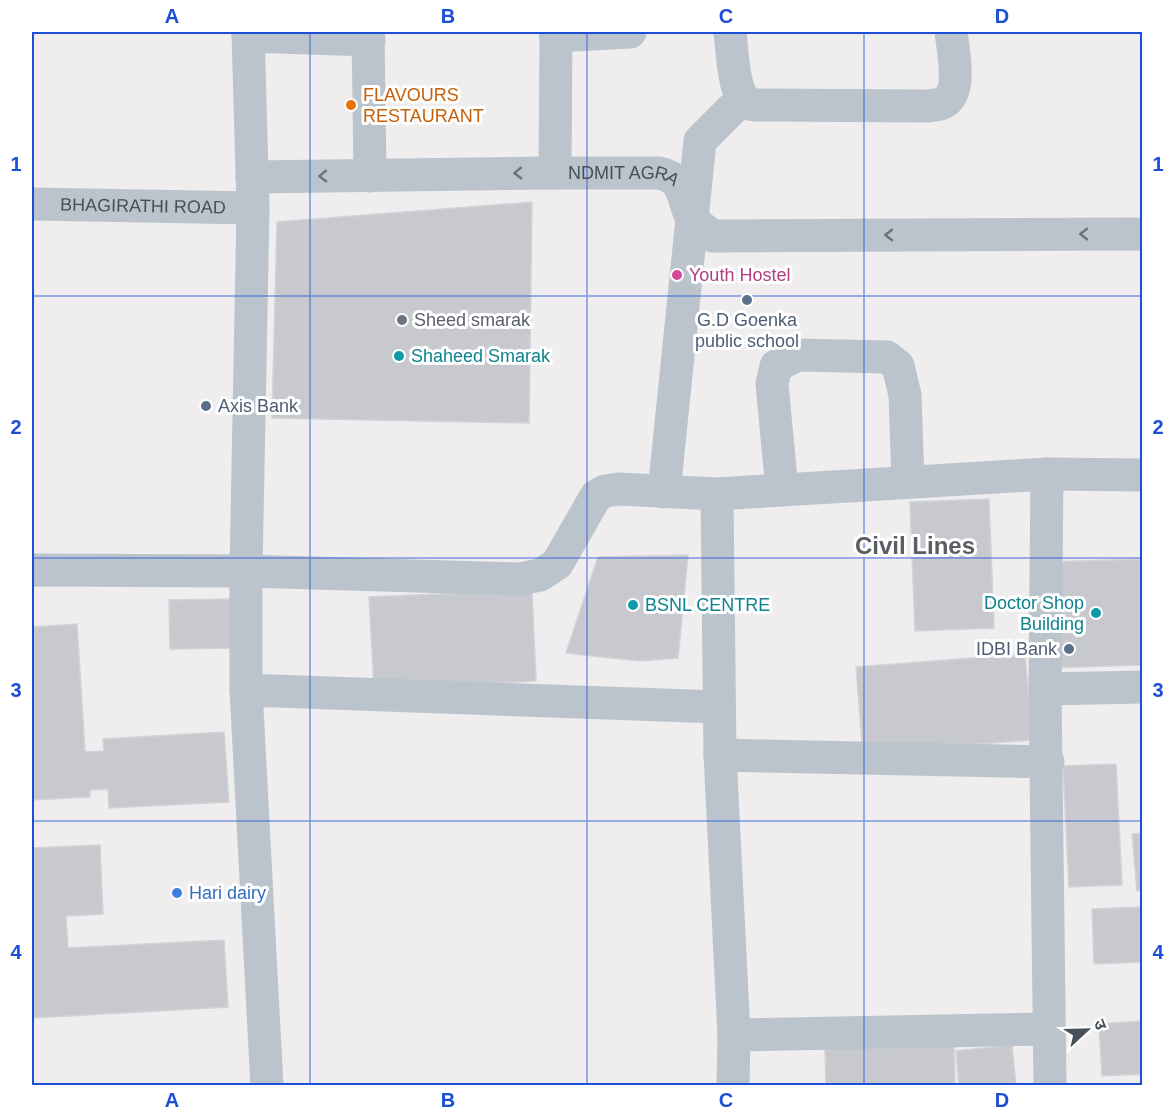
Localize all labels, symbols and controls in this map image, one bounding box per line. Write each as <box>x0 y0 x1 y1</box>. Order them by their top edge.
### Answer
text: A <box>165 5 179 27</box>
text: B <box>441 5 455 27</box>
text: C <box>719 5 733 27</box>
text: D <box>995 5 1009 27</box>
place label: FLAVOURS RESTAURANT <box>363 85 484 126</box>
marker: FLAVOURS RESTAURANT <box>344 98 358 112</box>
text: 1 <box>10 153 22 175</box>
text: 1 <box>1152 153 1164 175</box>
street label: NDMIT AGRA <box>568 162 684 190</box>
one-way arrow <box>514 167 523 179</box>
one-way arrow <box>319 170 328 182</box>
street label: BHAGIRATHI ROAD <box>60 195 226 218</box>
one-way arrow <box>1080 228 1089 241</box>
one-way arrow <box>885 229 894 241</box>
place label: Youth Hostel <box>689 265 790 285</box>
marker: Youth Hostel <box>670 268 684 282</box>
marker: G.D Goenka public school <box>740 293 754 307</box>
place label: Sheed smarak <box>414 310 531 330</box>
place label: G.D Goenka public school <box>695 310 799 351</box>
marker: Sheed smarak <box>395 313 409 327</box>
place label: Shaheed Smarak <box>411 346 551 366</box>
marker: Shaheed Smarak <box>392 349 406 363</box>
place label: Axis Bank <box>218 396 299 416</box>
marker: Axis Bank <box>199 399 213 413</box>
text: 2 <box>10 416 22 438</box>
text: 2 <box>1152 416 1164 438</box>
district label: Civil Lines <box>855 532 975 559</box>
place label: Doctor Shop Building <box>984 593 1084 634</box>
place label: BSNL CENTRE <box>645 595 770 615</box>
marker: BSNL CENTRE <box>626 598 640 612</box>
marker: Doctor Shop Building <box>1089 606 1103 620</box>
place label: IDBI Bank <box>976 639 1058 659</box>
marker: IDBI Bank <box>1062 642 1076 656</box>
text: 3 <box>10 679 22 701</box>
text: 3 <box>1152 679 1164 701</box>
place label: Hari dairy <box>189 883 266 903</box>
marker: Hari dairy <box>170 886 184 900</box>
text: 4 <box>10 941 22 963</box>
text: 4 <box>1152 941 1164 963</box>
north arrow <box>1057 1000 1117 1060</box>
text: उ <box>1091 1017 1110 1033</box>
text: A <box>165 1089 179 1111</box>
text: B <box>441 1089 455 1111</box>
text: C <box>719 1089 733 1111</box>
text: D <box>995 1089 1009 1111</box>

